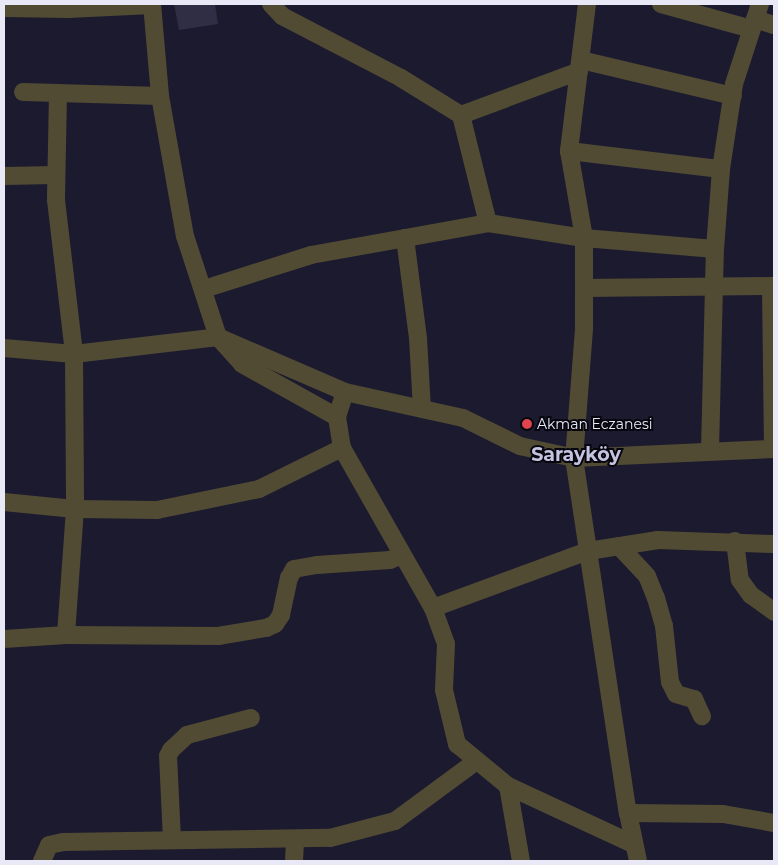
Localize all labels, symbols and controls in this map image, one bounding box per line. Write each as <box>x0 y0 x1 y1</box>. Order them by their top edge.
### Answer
place label: Akman Eczanesi <box>537 416 653 432</box>
marker: Akman Eczanesi <box>521 418 533 430</box>
district label: Sarayköy <box>531 444 621 466</box>

